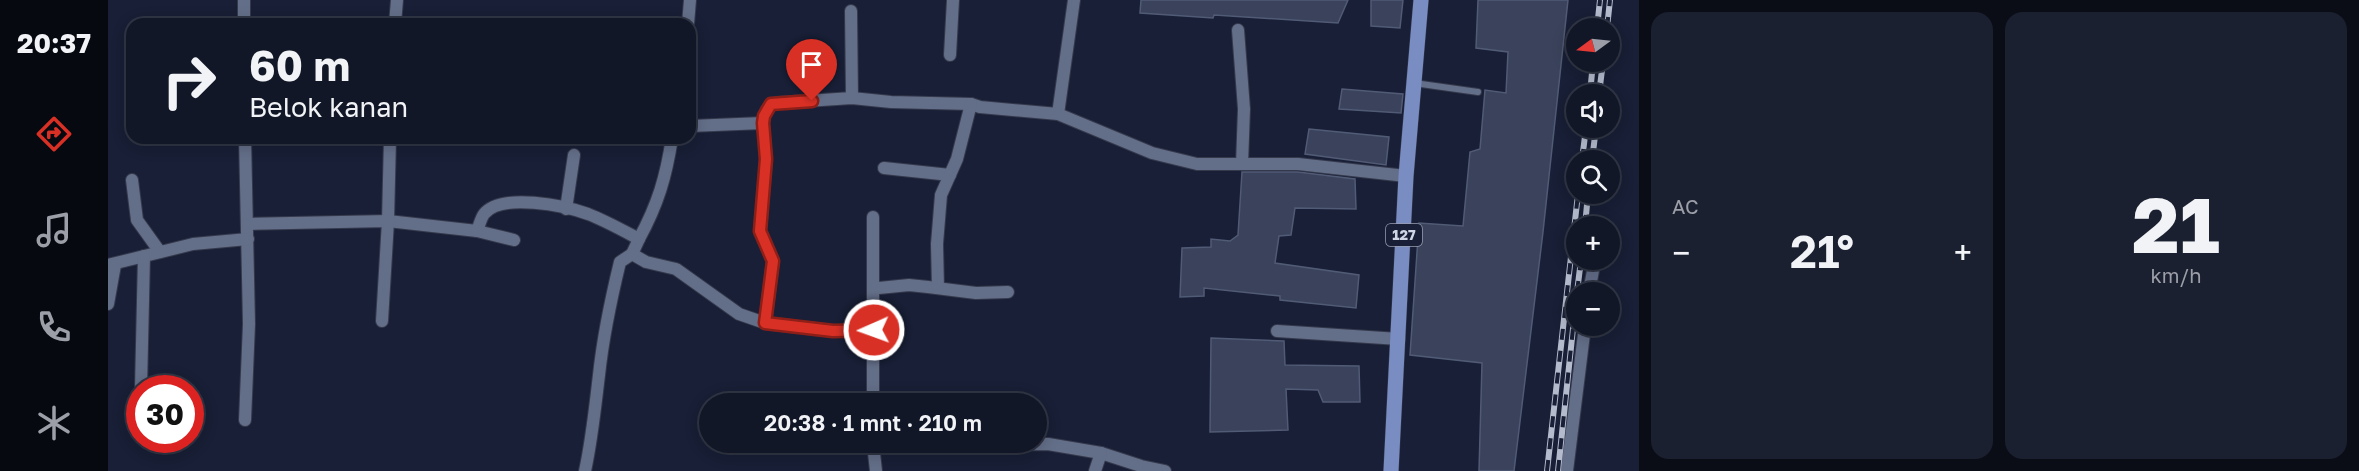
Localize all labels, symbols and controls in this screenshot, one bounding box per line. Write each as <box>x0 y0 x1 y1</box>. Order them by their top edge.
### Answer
north arrow <box>1566 18 1620 72</box>
map controls <box>1566 18 1620 336</box>
text: 20:37 <box>17 27 91 59</box>
pin <box>786 39 837 101</box>
text: 60 m <box>249 40 350 90</box>
icon: right <box>150 42 228 120</box>
icon: arrive <box>795 48 828 81</box>
button: sound <box>1566 84 1620 138</box>
text: Belok kanan <box>249 91 408 123</box>
icon: directions <box>33 113 75 155</box>
button: search <box>1566 150 1620 204</box>
text: 21 <box>2132 177 2220 270</box>
text: AC <box>1672 194 1699 218</box>
icon: music <box>33 209 75 251</box>
button: + <box>1566 216 1620 270</box>
road number: 127 <box>1386 224 1422 246</box>
text: 21° <box>1790 224 1854 278</box>
text: − <box>1672 233 1690 272</box>
text: + <box>1954 233 1972 272</box>
text: km/h <box>2151 263 2201 287</box>
button: − <box>1566 282 1620 336</box>
position arrow <box>842 298 906 362</box>
icon: phone <box>33 306 75 348</box>
speed limit sign: 30 <box>126 375 204 453</box>
icon: climate <box>33 402 75 444</box>
text: 20:38 · 1 mnt · 210 m <box>764 409 982 436</box>

